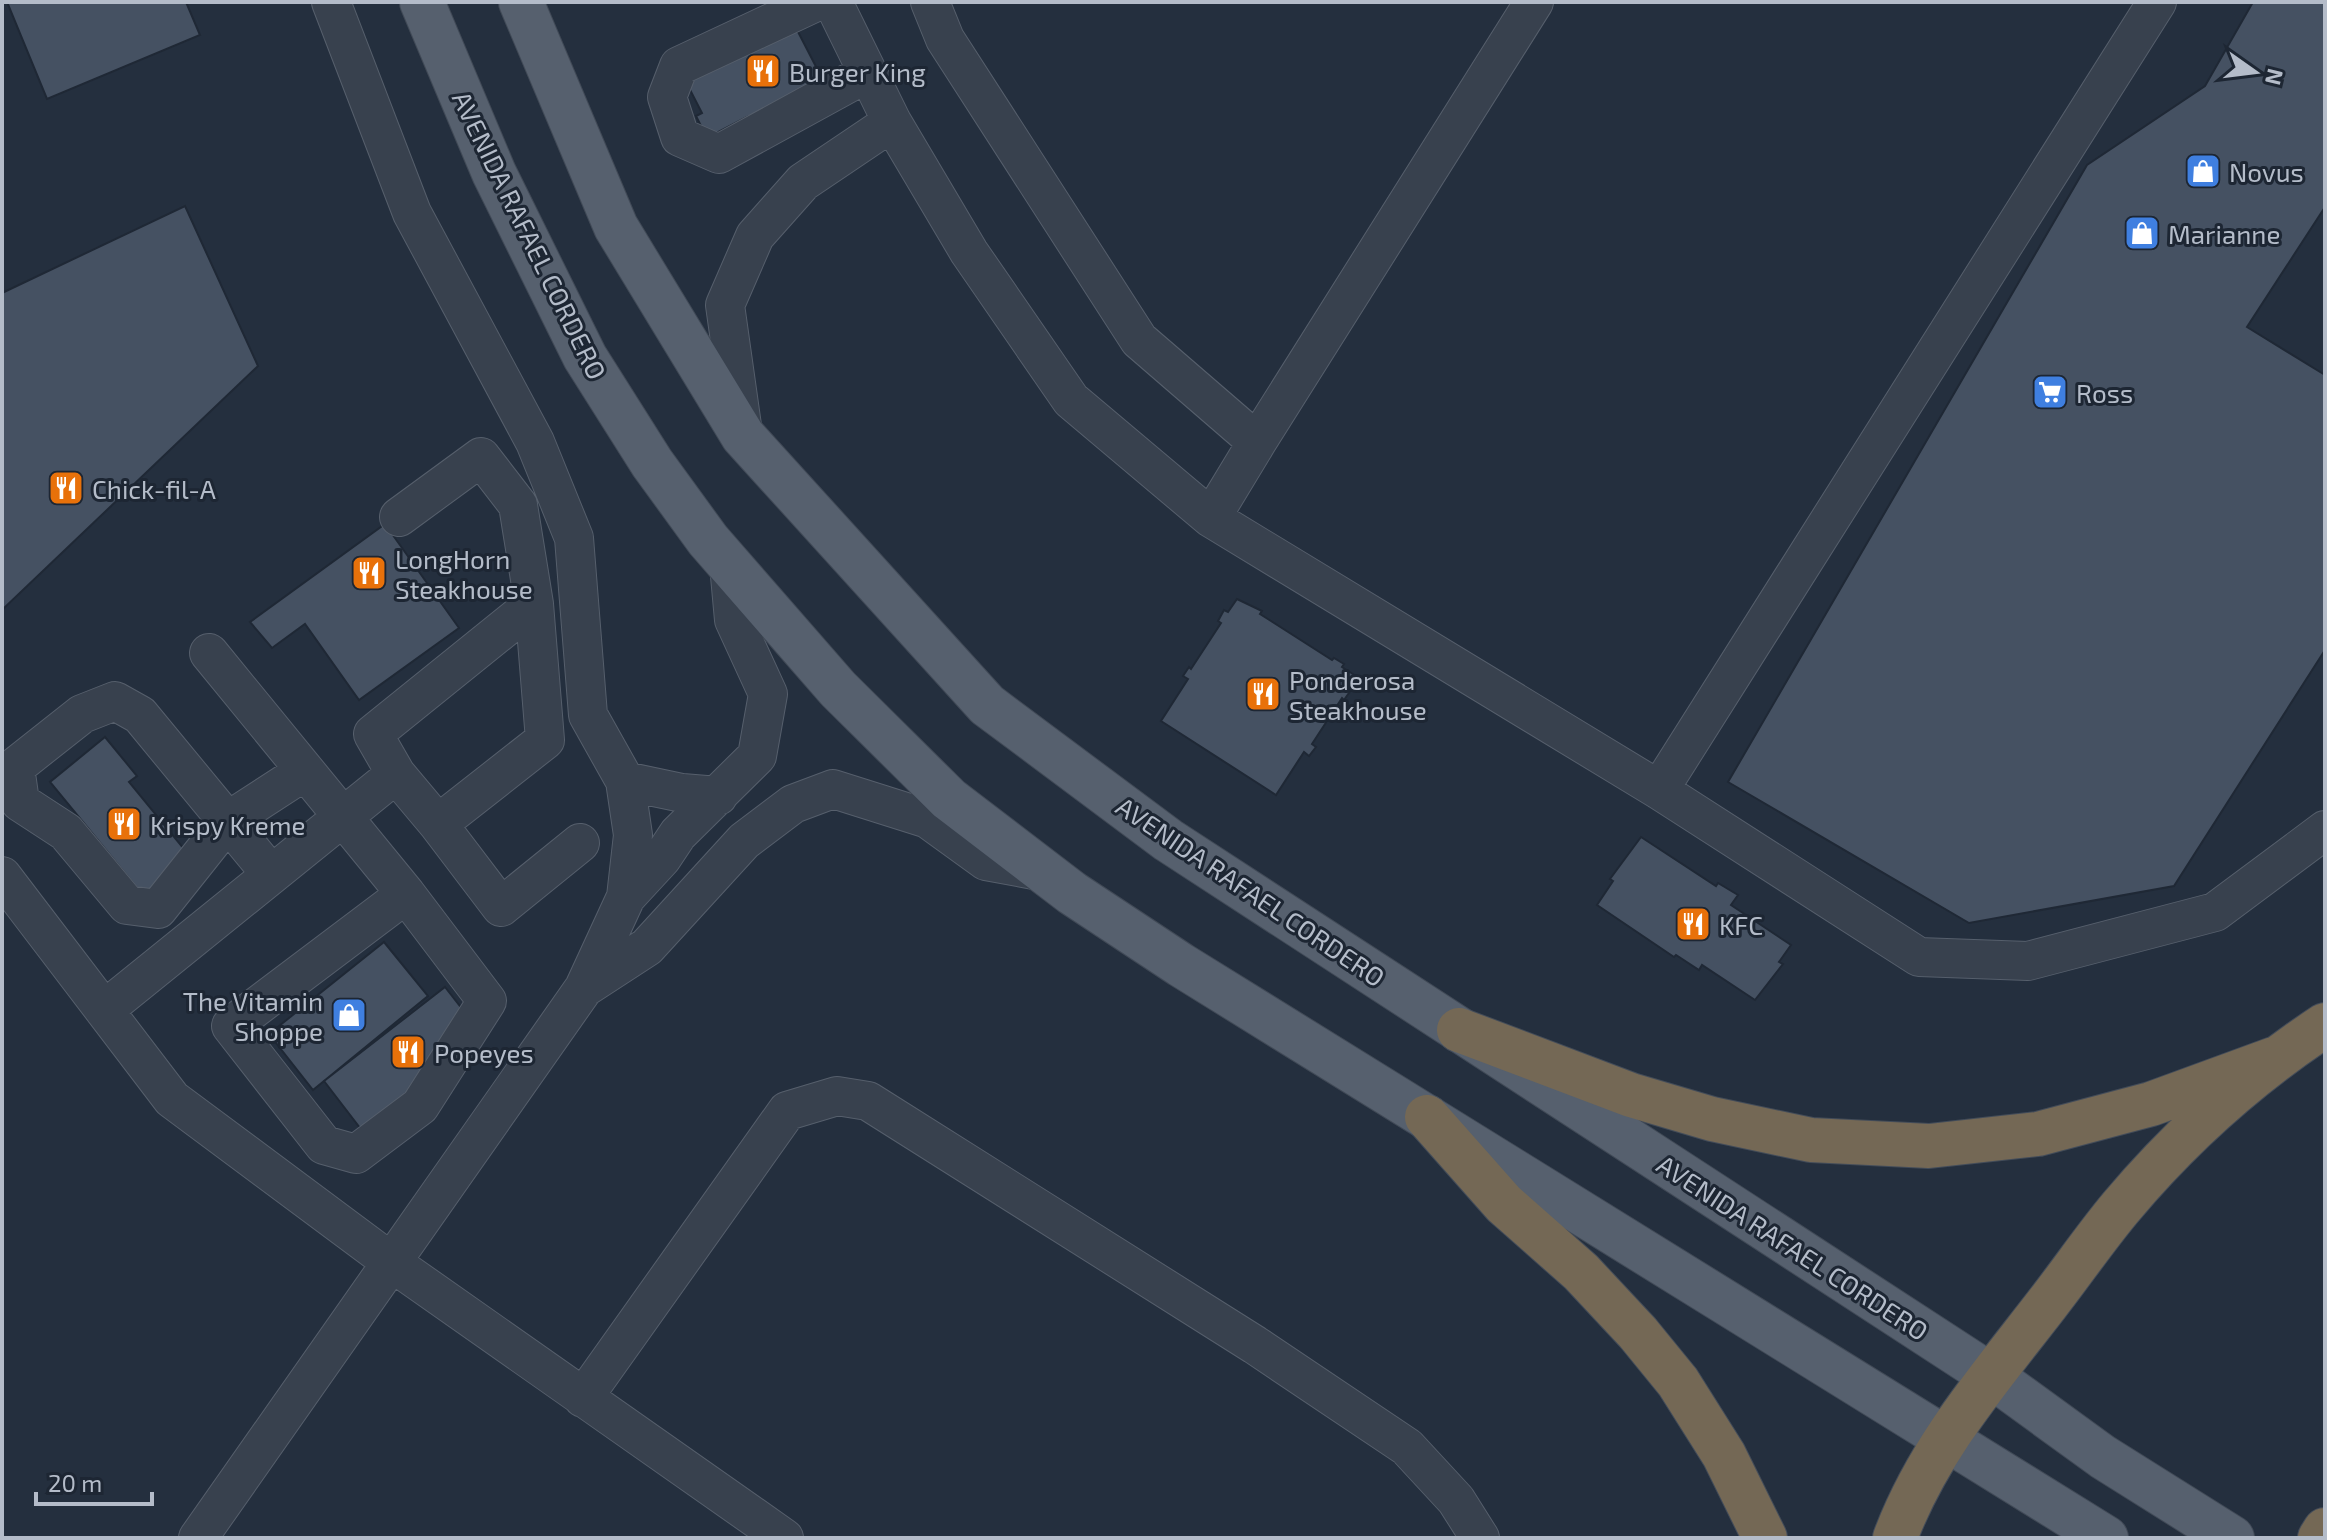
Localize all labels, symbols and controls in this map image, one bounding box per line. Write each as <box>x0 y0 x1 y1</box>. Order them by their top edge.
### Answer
north arrow <box>2215 32 2295 112</box>
restaurant icon: Burger King <box>744 52 782 90</box>
place label: Burger King <box>789 56 926 87</box>
text: N <box>2261 66 2290 88</box>
street label: AVENIDA RAFAEL CORDERO <box>447 86 613 384</box>
shop icon: Novus <box>2184 152 2222 190</box>
place label: Novus <box>2229 156 2304 187</box>
shop icon: Marianne <box>2123 214 2161 252</box>
place label: Marianne <box>2168 218 2280 249</box>
supermarket icon: Ross <box>2031 373 2069 411</box>
place label: Ross <box>2076 377 2133 408</box>
restaurant icon: Chick-fil-A <box>47 469 85 507</box>
place label: Chick-fil-A <box>92 473 216 504</box>
place label: LongHorn Steakhouse <box>395 543 533 604</box>
restaurant icon: LongHorn Steakhouse <box>350 554 388 592</box>
place label: Ponderosa Steakhouse <box>1289 664 1427 725</box>
restaurant icon: Ponderosa Steakhouse <box>1244 675 1282 713</box>
street label: AVENIDA RAFAEL CORDERO <box>1111 790 1391 992</box>
restaurant icon: Krispy Kreme <box>105 805 143 843</box>
place label: Krispy Kreme <box>150 809 306 840</box>
restaurant icon: KFC <box>1674 905 1712 943</box>
place label: KFC <box>1719 909 1763 940</box>
place label: The Vitamin Shoppe <box>183 985 323 1046</box>
shop icon: The Vitamin Shoppe <box>330 996 368 1034</box>
restaurant icon: Popeyes <box>389 1033 427 1071</box>
place label: Popeyes <box>434 1037 534 1068</box>
street label: AVENIDA RAFAEL CORDERO <box>1652 1148 1934 1346</box>
scale bar <box>36 1456 152 1506</box>
text: 20 m <box>48 1468 102 1497</box>

